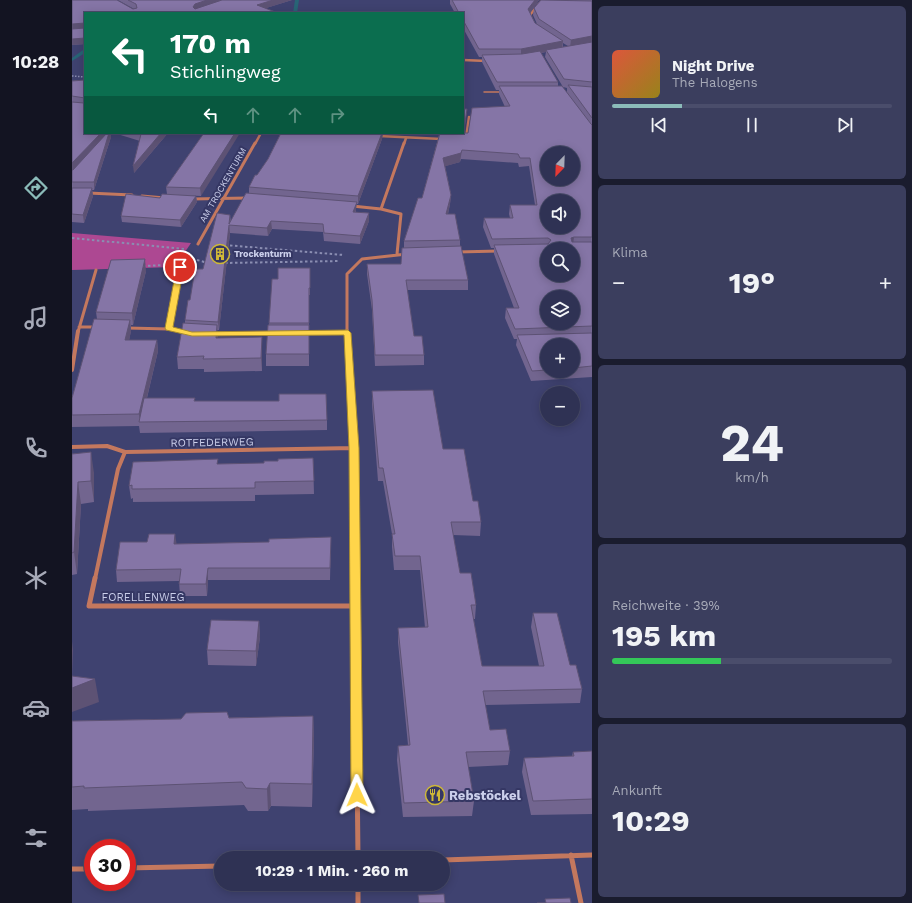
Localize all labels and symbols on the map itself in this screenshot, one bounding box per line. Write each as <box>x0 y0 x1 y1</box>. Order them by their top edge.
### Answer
street label: AM TROCKENTURM <box>198 146 248 224</box>
north arrow <box>540 146 580 186</box>
building icon: Trockenturm <box>209 243 231 265</box>
place label: Trockenturm <box>234 249 292 259</box>
pin <box>163 250 197 284</box>
street label: ROTFEDERWEG <box>170 435 254 450</box>
street label: FORELLENWEG <box>102 591 184 604</box>
position arrow <box>336 774 378 816</box>
restaurant icon: Rebstöckel <box>424 784 446 806</box>
place label: Rebstöckel <box>449 788 522 803</box>
speed limit sign: 30 <box>84 839 136 891</box>

